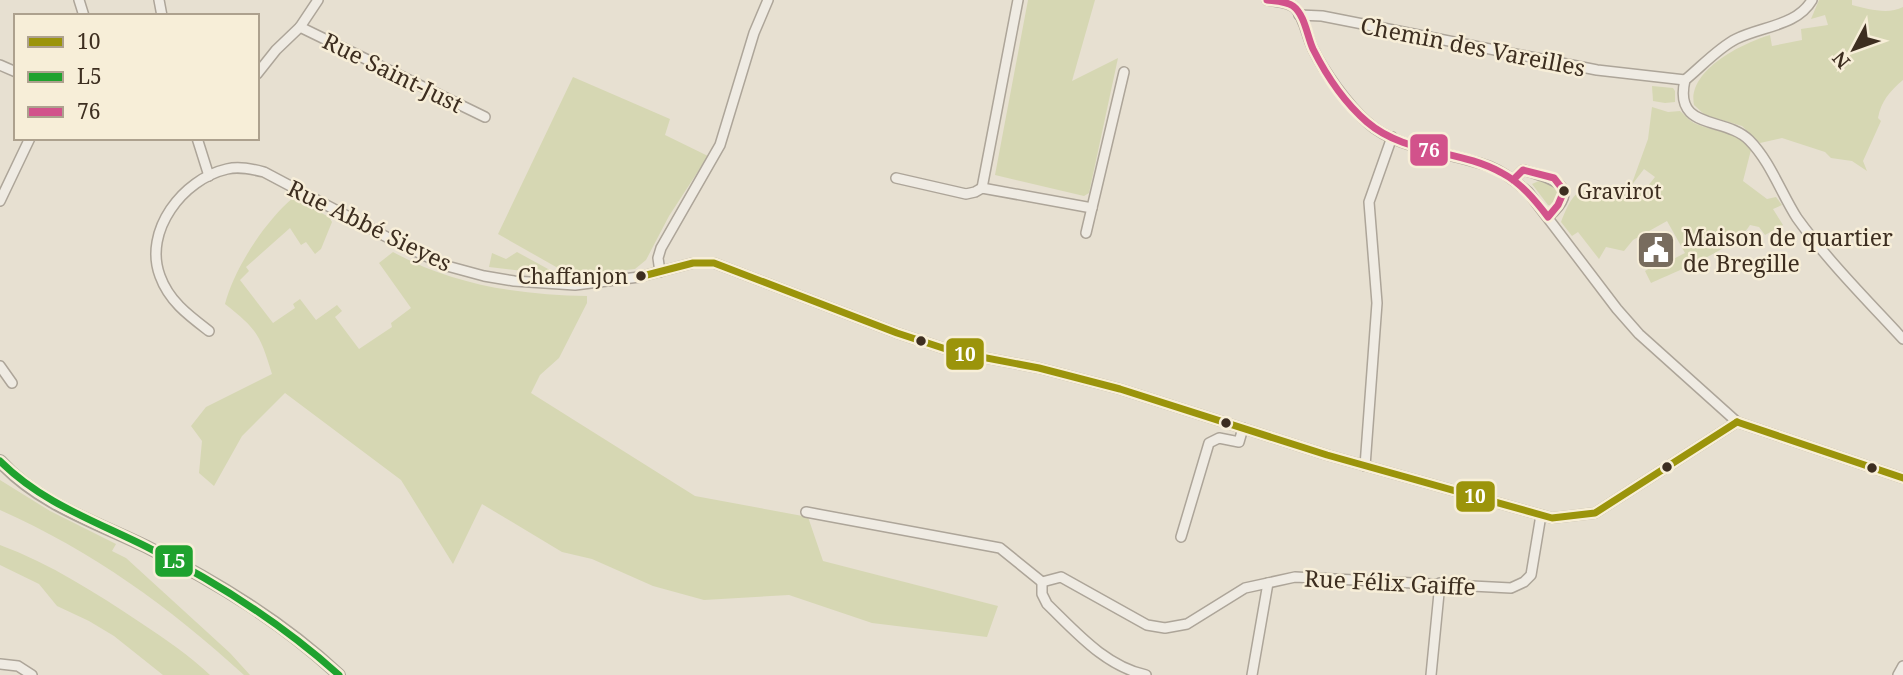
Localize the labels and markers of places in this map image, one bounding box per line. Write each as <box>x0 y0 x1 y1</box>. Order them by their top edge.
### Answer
place label: Gravirot <box>1577 177 1662 205</box>
marker: Gravirot <box>1557 184 1571 198</box>
place label: Maison de quartier de Bregille <box>1683 221 1893 279</box>
public building icon: Maison de quartier de Bregille <box>1635 229 1677 271</box>
place label: Chaffanjon <box>518 262 628 290</box>
marker: Chaffanjon <box>634 269 648 283</box>
unlabelled marker <box>914 334 928 348</box>
unlabelled marker <box>1219 416 1233 430</box>
unlabelled marker <box>1660 460 1674 474</box>
unlabelled marker <box>1865 461 1879 475</box>

